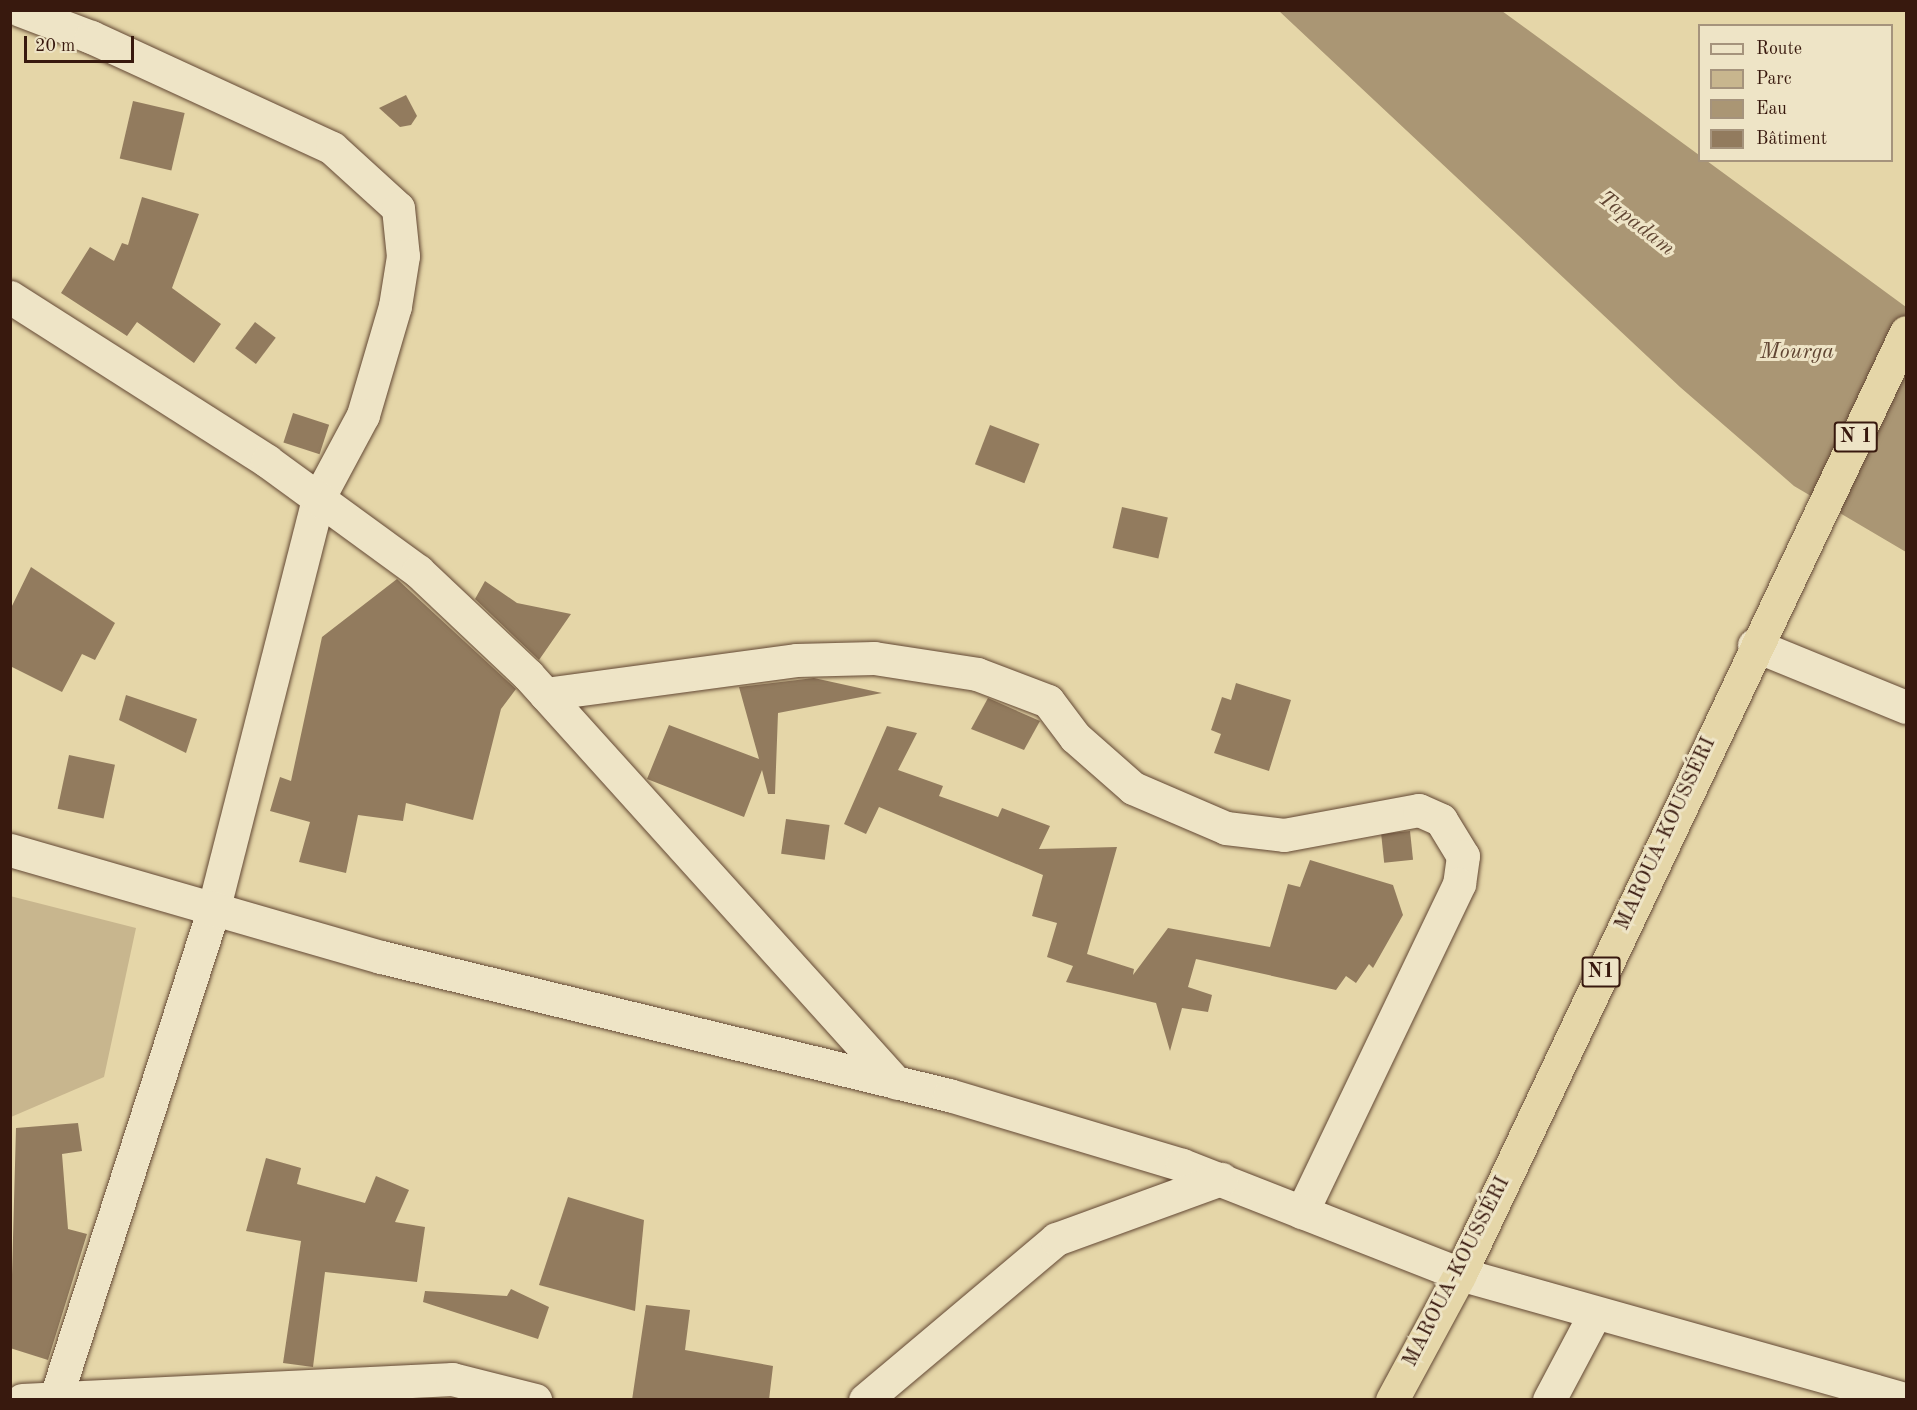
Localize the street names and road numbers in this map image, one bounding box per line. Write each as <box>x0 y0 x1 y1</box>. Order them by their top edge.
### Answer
road number: N 1 <box>1834 420 1878 454</box>
street label: MAROUA-KOUSSÉRI <box>1610 733 1722 935</box>
road number: N1 <box>1582 955 1620 989</box>
street label: MAROUA-KOUSSÉRI <box>1398 1173 1516 1371</box>

